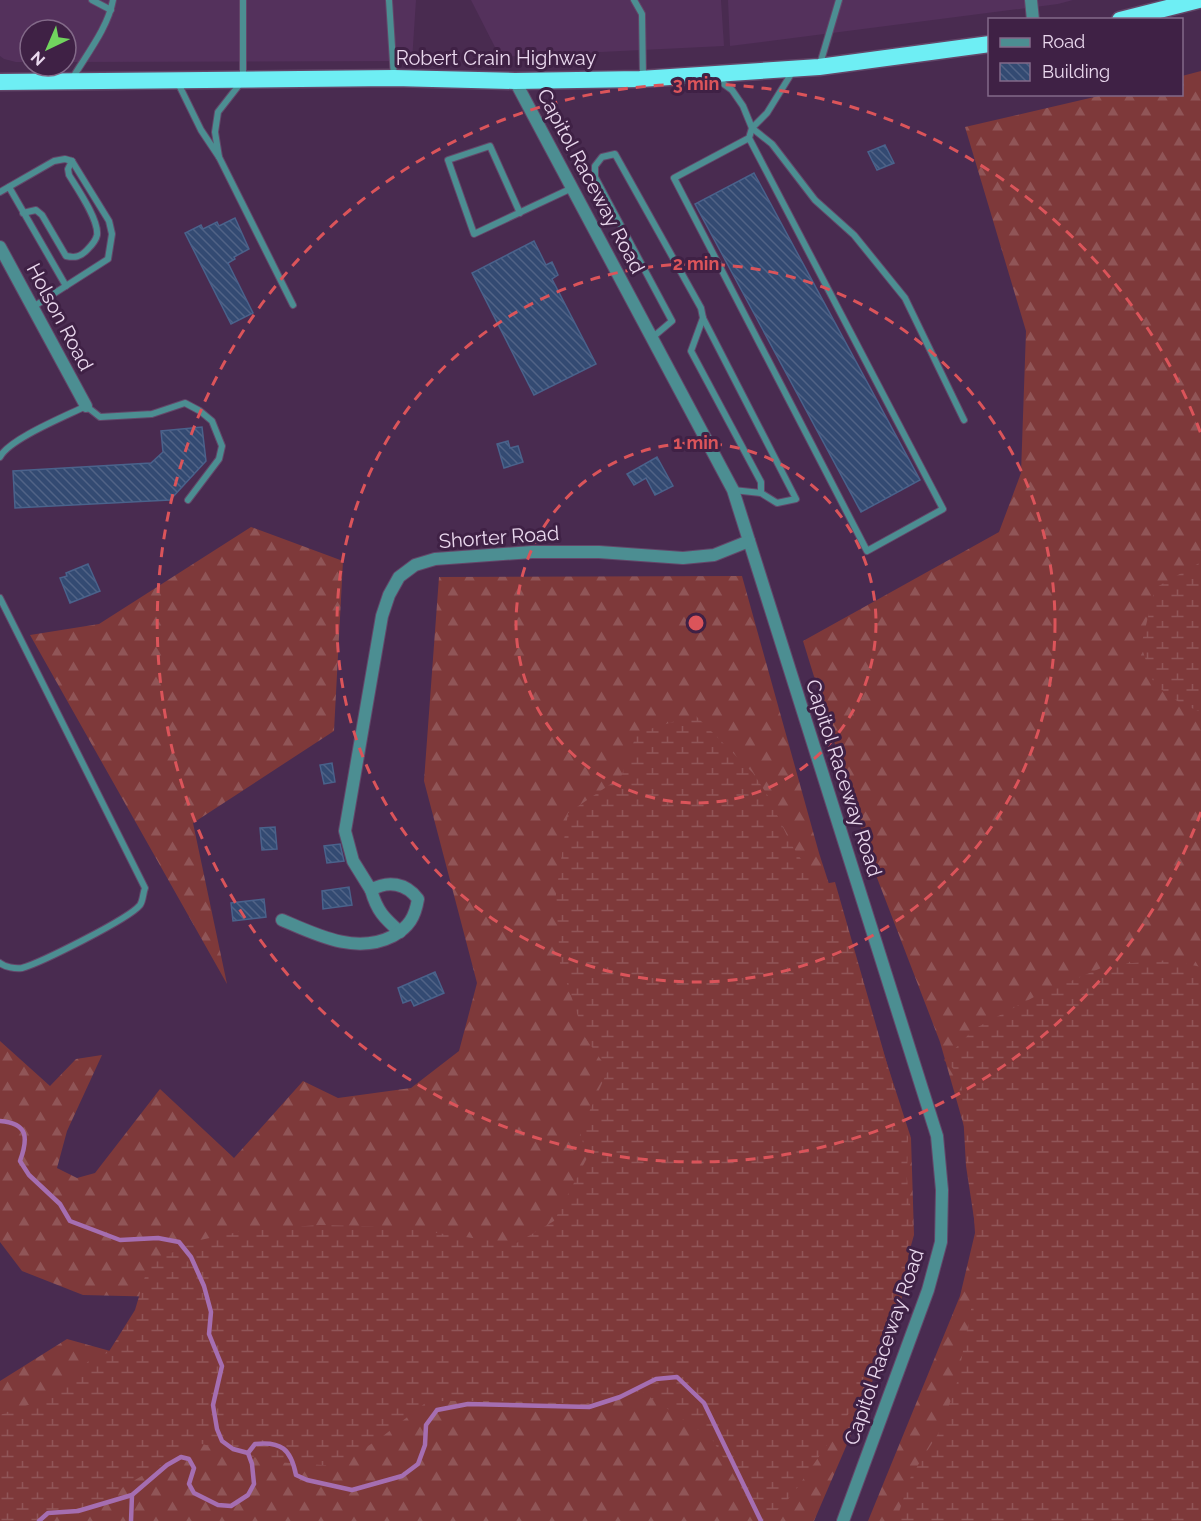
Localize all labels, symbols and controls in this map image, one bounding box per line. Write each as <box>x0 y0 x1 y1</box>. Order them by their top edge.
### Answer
north arrow <box>18 18 78 78</box>
legend <box>988 18 1183 96</box>
text: Road <box>1042 31 1085 52</box>
street label: Robert Crain Highway <box>396 46 596 70</box>
text: N <box>27 47 49 70</box>
text: Building <box>1042 61 1110 82</box>
text: 3 min <box>673 73 719 94</box>
street label: Capitol Raceway Road <box>532 85 650 277</box>
text: 2 min <box>673 253 719 274</box>
street label: Holson Road <box>22 259 98 375</box>
text: 1 min <box>673 432 719 453</box>
street label: Shorter Road <box>438 521 560 553</box>
centre of rings <box>686 613 706 633</box>
street label: Capitol Raceway Road <box>801 676 887 880</box>
street label: Capitol Raceway Road <box>839 1246 929 1448</box>

